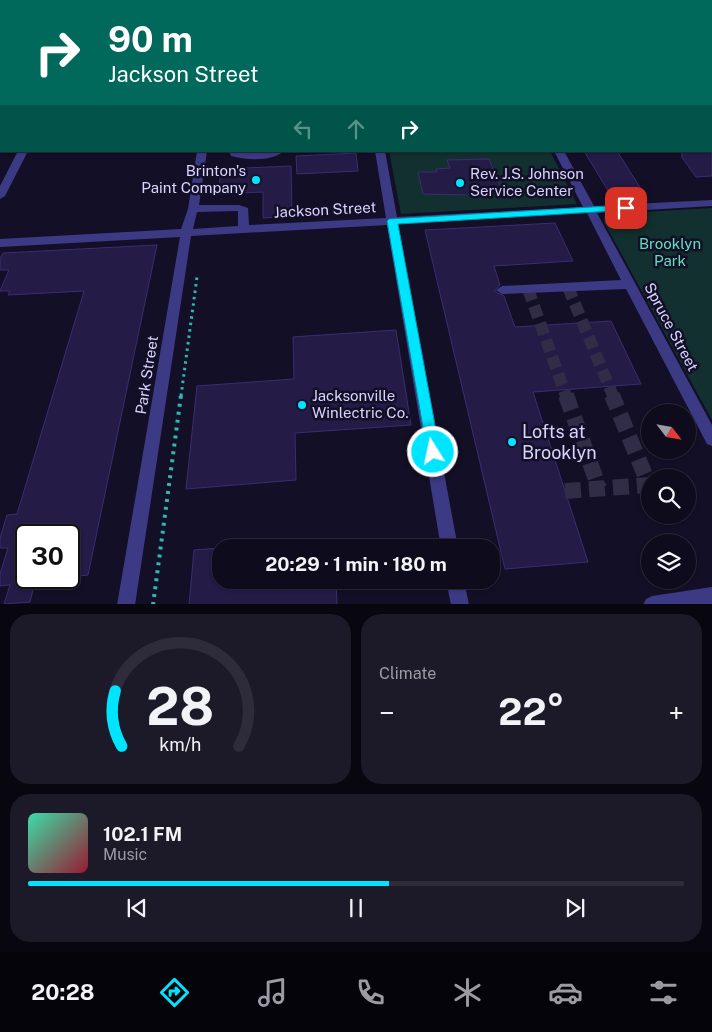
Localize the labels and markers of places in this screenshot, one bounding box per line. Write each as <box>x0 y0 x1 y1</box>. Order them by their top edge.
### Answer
place label: Brinton's Paint Company <box>141 162 246 196</box>
place label: Rev. J.S. Johnson Service Center <box>470 165 584 199</box>
marker: Brinton's Paint Company <box>250 174 262 186</box>
marker: Rev. J.S. Johnson Service Center <box>454 177 466 189</box>
pin <box>605 187 647 229</box>
place label: Jacksonville Winlectric Co. <box>312 387 409 421</box>
marker: Jacksonville Winlectric Co. <box>296 399 308 411</box>
place label: Lofts at Brooklyn <box>522 421 597 463</box>
marker: Lofts at Brooklyn <box>506 436 518 448</box>

